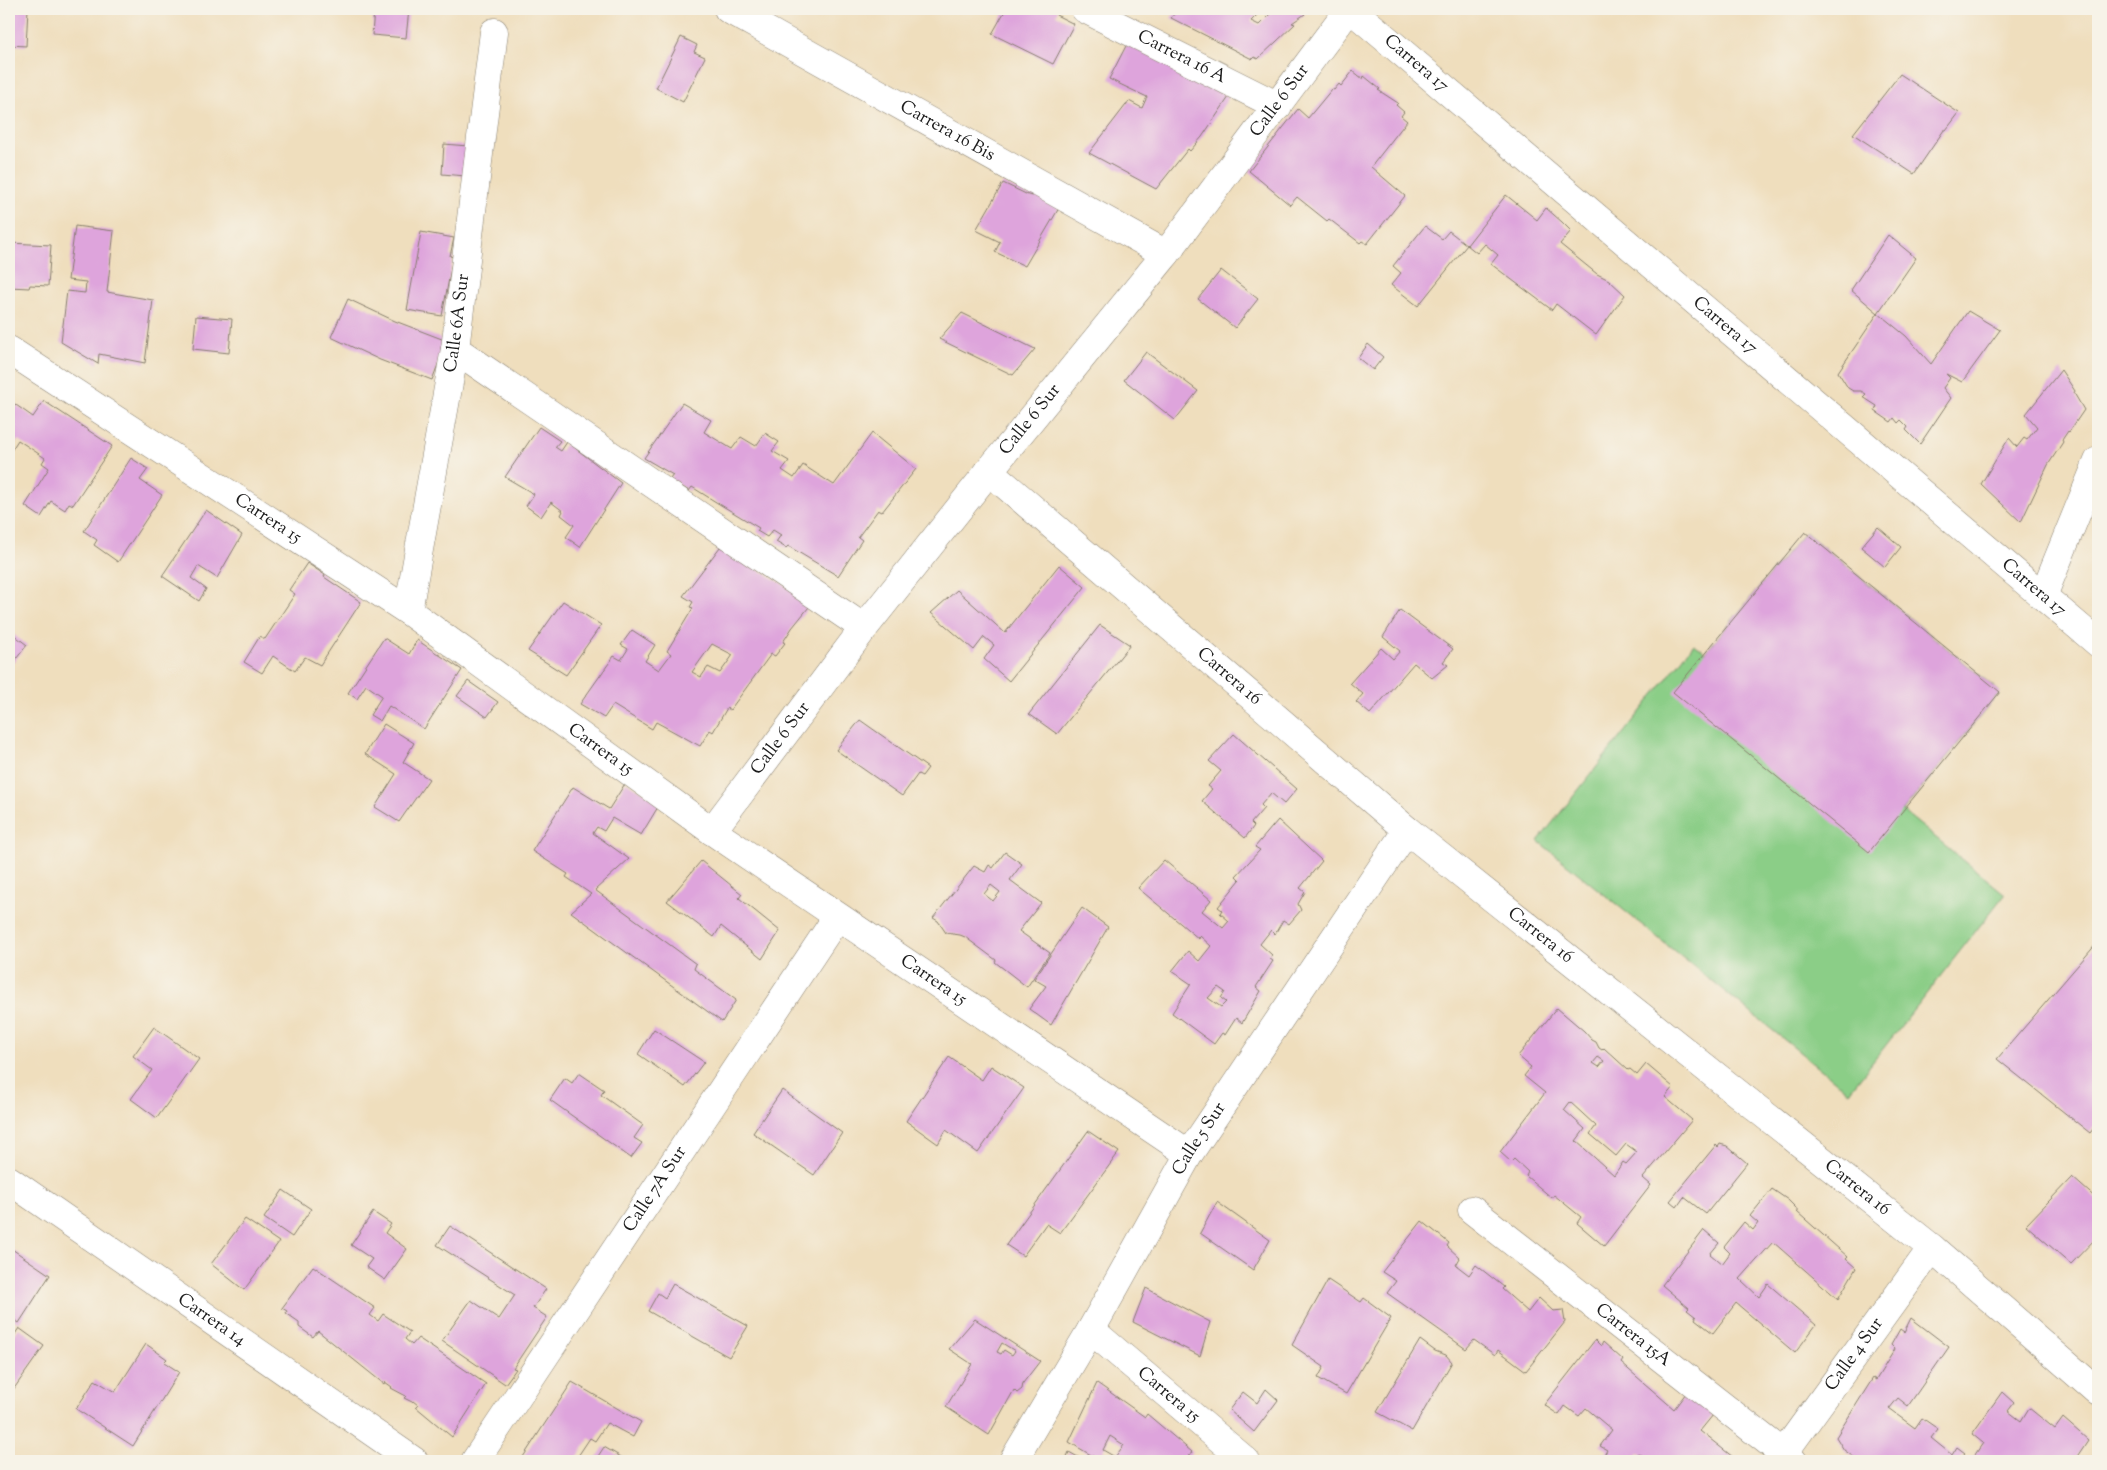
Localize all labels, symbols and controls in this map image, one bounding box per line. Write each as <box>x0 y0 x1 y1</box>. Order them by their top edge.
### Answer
street label: Carrera 16 A <box>1132 24 1231 91</box>
street label: Carrera 17 <box>1378 29 1454 99</box>
street label: Calle 6 Sur <box>1244 59 1316 143</box>
street label: Carrera 16 Bis <box>895 94 999 169</box>
street label: Calle 6A Sur <box>438 272 477 375</box>
street label: Carrera 17 <box>1686 291 1763 361</box>
street label: Calle 6 Sur <box>993 379 1068 461</box>
street label: Carrera 15 <box>229 488 306 551</box>
street label: Carrera 17 <box>1995 553 2072 623</box>
street label: Carrera 16 <box>1191 642 1267 712</box>
street label: Calle 6 Sur <box>745 697 817 781</box>
street label: Carrera 15 <box>562 717 638 783</box>
street label: Carrera 16 <box>1501 901 1579 970</box>
street label: Carrera 15 <box>895 949 972 1013</box>
street label: Calle 5 Sur <box>1166 1097 1233 1181</box>
street label: Calle 7A Sur <box>617 1141 694 1238</box>
street label: Carrera 16 <box>1818 1154 1896 1223</box>
street label: Carrera 14 <box>172 1287 251 1353</box>
street label: Carrera 15A <box>1589 1298 1676 1374</box>
street label: Calle 4 Sur <box>1819 1312 1890 1397</box>
street label: Carrera 15 <box>1131 1361 1205 1429</box>

